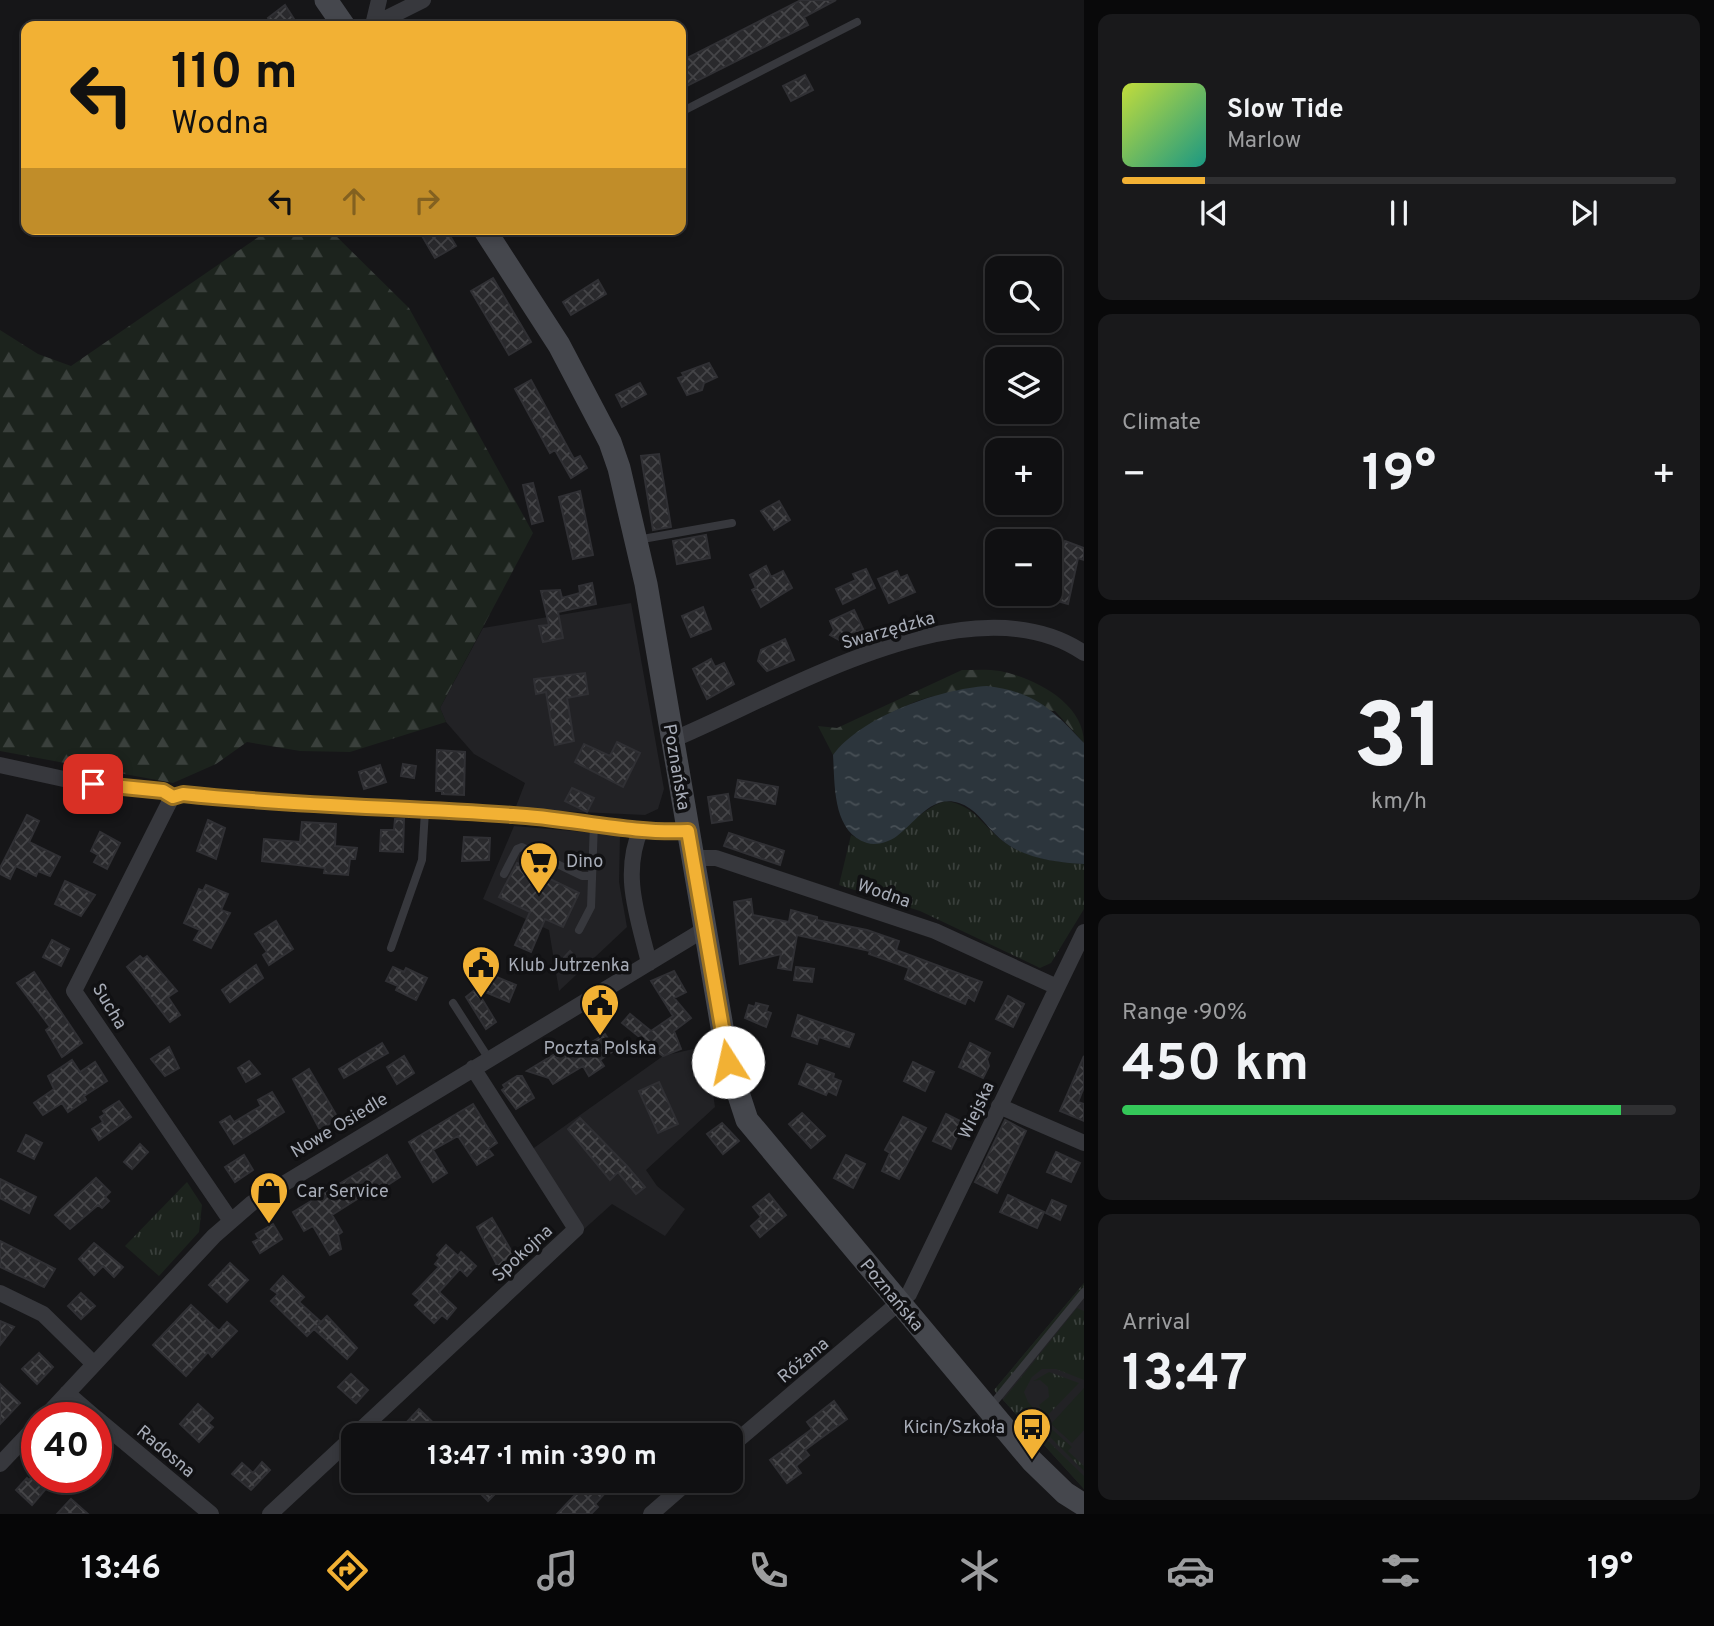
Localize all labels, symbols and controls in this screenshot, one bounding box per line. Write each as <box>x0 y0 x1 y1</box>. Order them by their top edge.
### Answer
text: 110 m <box>171 44 298 106</box>
icon: left <box>56 49 147 140</box>
text: Slow Tide <box>1227 94 1344 127</box>
text: Wodna <box>171 105 269 145</box>
text: Marlow <box>1227 127 1301 156</box>
icon: left <box>262 182 300 220</box>
icon: ahead <box>335 182 373 220</box>
icon: right <box>408 182 446 220</box>
icon: previous <box>1195 194 1233 232</box>
icon: pause <box>1380 194 1418 232</box>
icon: next <box>1565 194 1603 232</box>
map controls <box>985 256 1062 606</box>
button: search <box>985 256 1062 333</box>
button: layers <box>985 347 1062 424</box>
text: Climate <box>1122 409 1201 438</box>
button: + <box>985 438 1062 515</box>
text: 19° <box>1362 443 1436 509</box>
text: − <box>1122 452 1147 501</box>
text: + <box>1651 452 1676 501</box>
button: − <box>985 529 1062 606</box>
street label: Swarzędzka <box>839 607 938 656</box>
text: 31 <box>1354 685 1444 800</box>
street label: Poznańska <box>657 722 694 812</box>
pin <box>63 754 123 814</box>
icon: arrive <box>74 765 112 803</box>
text: km/h <box>1371 788 1427 817</box>
supermarket icon: Dino <box>518 840 560 895</box>
place label: Dino <box>566 851 603 874</box>
street label: Wodna <box>854 875 913 914</box>
public building icon: Klub Jutrzenka <box>460 944 502 999</box>
place label: Klub Jutrzenka <box>508 955 629 978</box>
street label: Sucha <box>86 980 131 1034</box>
public building icon: Poczta Polska <box>579 982 621 1037</box>
text: Range · 90% <box>1122 999 1247 1028</box>
position arrow <box>691 1025 765 1099</box>
text: 450 km <box>1122 1033 1309 1099</box>
place label: Poczta Polska <box>543 1038 657 1061</box>
street label: Wiejska <box>954 1078 1001 1143</box>
street label: Nowe Osiedle <box>287 1088 393 1164</box>
shop icon: Car Service <box>248 1170 290 1225</box>
place label: Car Service <box>296 1181 389 1204</box>
street label: Spokojna <box>488 1220 558 1288</box>
street label: Poznańska <box>854 1255 928 1337</box>
text: Arrival <box>1122 1309 1191 1338</box>
street label: Różana <box>774 1333 834 1389</box>
text: 13:47 <box>1122 1343 1248 1409</box>
speed limit sign: 40 <box>21 1402 112 1493</box>
bus stop icon: Kicin/Szkoła <box>1011 1406 1053 1461</box>
place label: Kicin/Szkoła <box>903 1417 1005 1440</box>
street label: Radosna <box>131 1421 199 1483</box>
text: 13:47 · 1 min · 390 m <box>427 1441 657 1474</box>
icon: directions <box>323 1546 372 1595</box>
icon: music <box>533 1546 582 1595</box>
icon: phone <box>744 1546 793 1595</box>
icon: climate <box>955 1546 1004 1595</box>
icon: car <box>1166 1546 1215 1595</box>
icon: filters <box>1376 1546 1425 1595</box>
text: 13:46 <box>81 1550 161 1590</box>
text: 19° <box>1587 1550 1633 1590</box>

